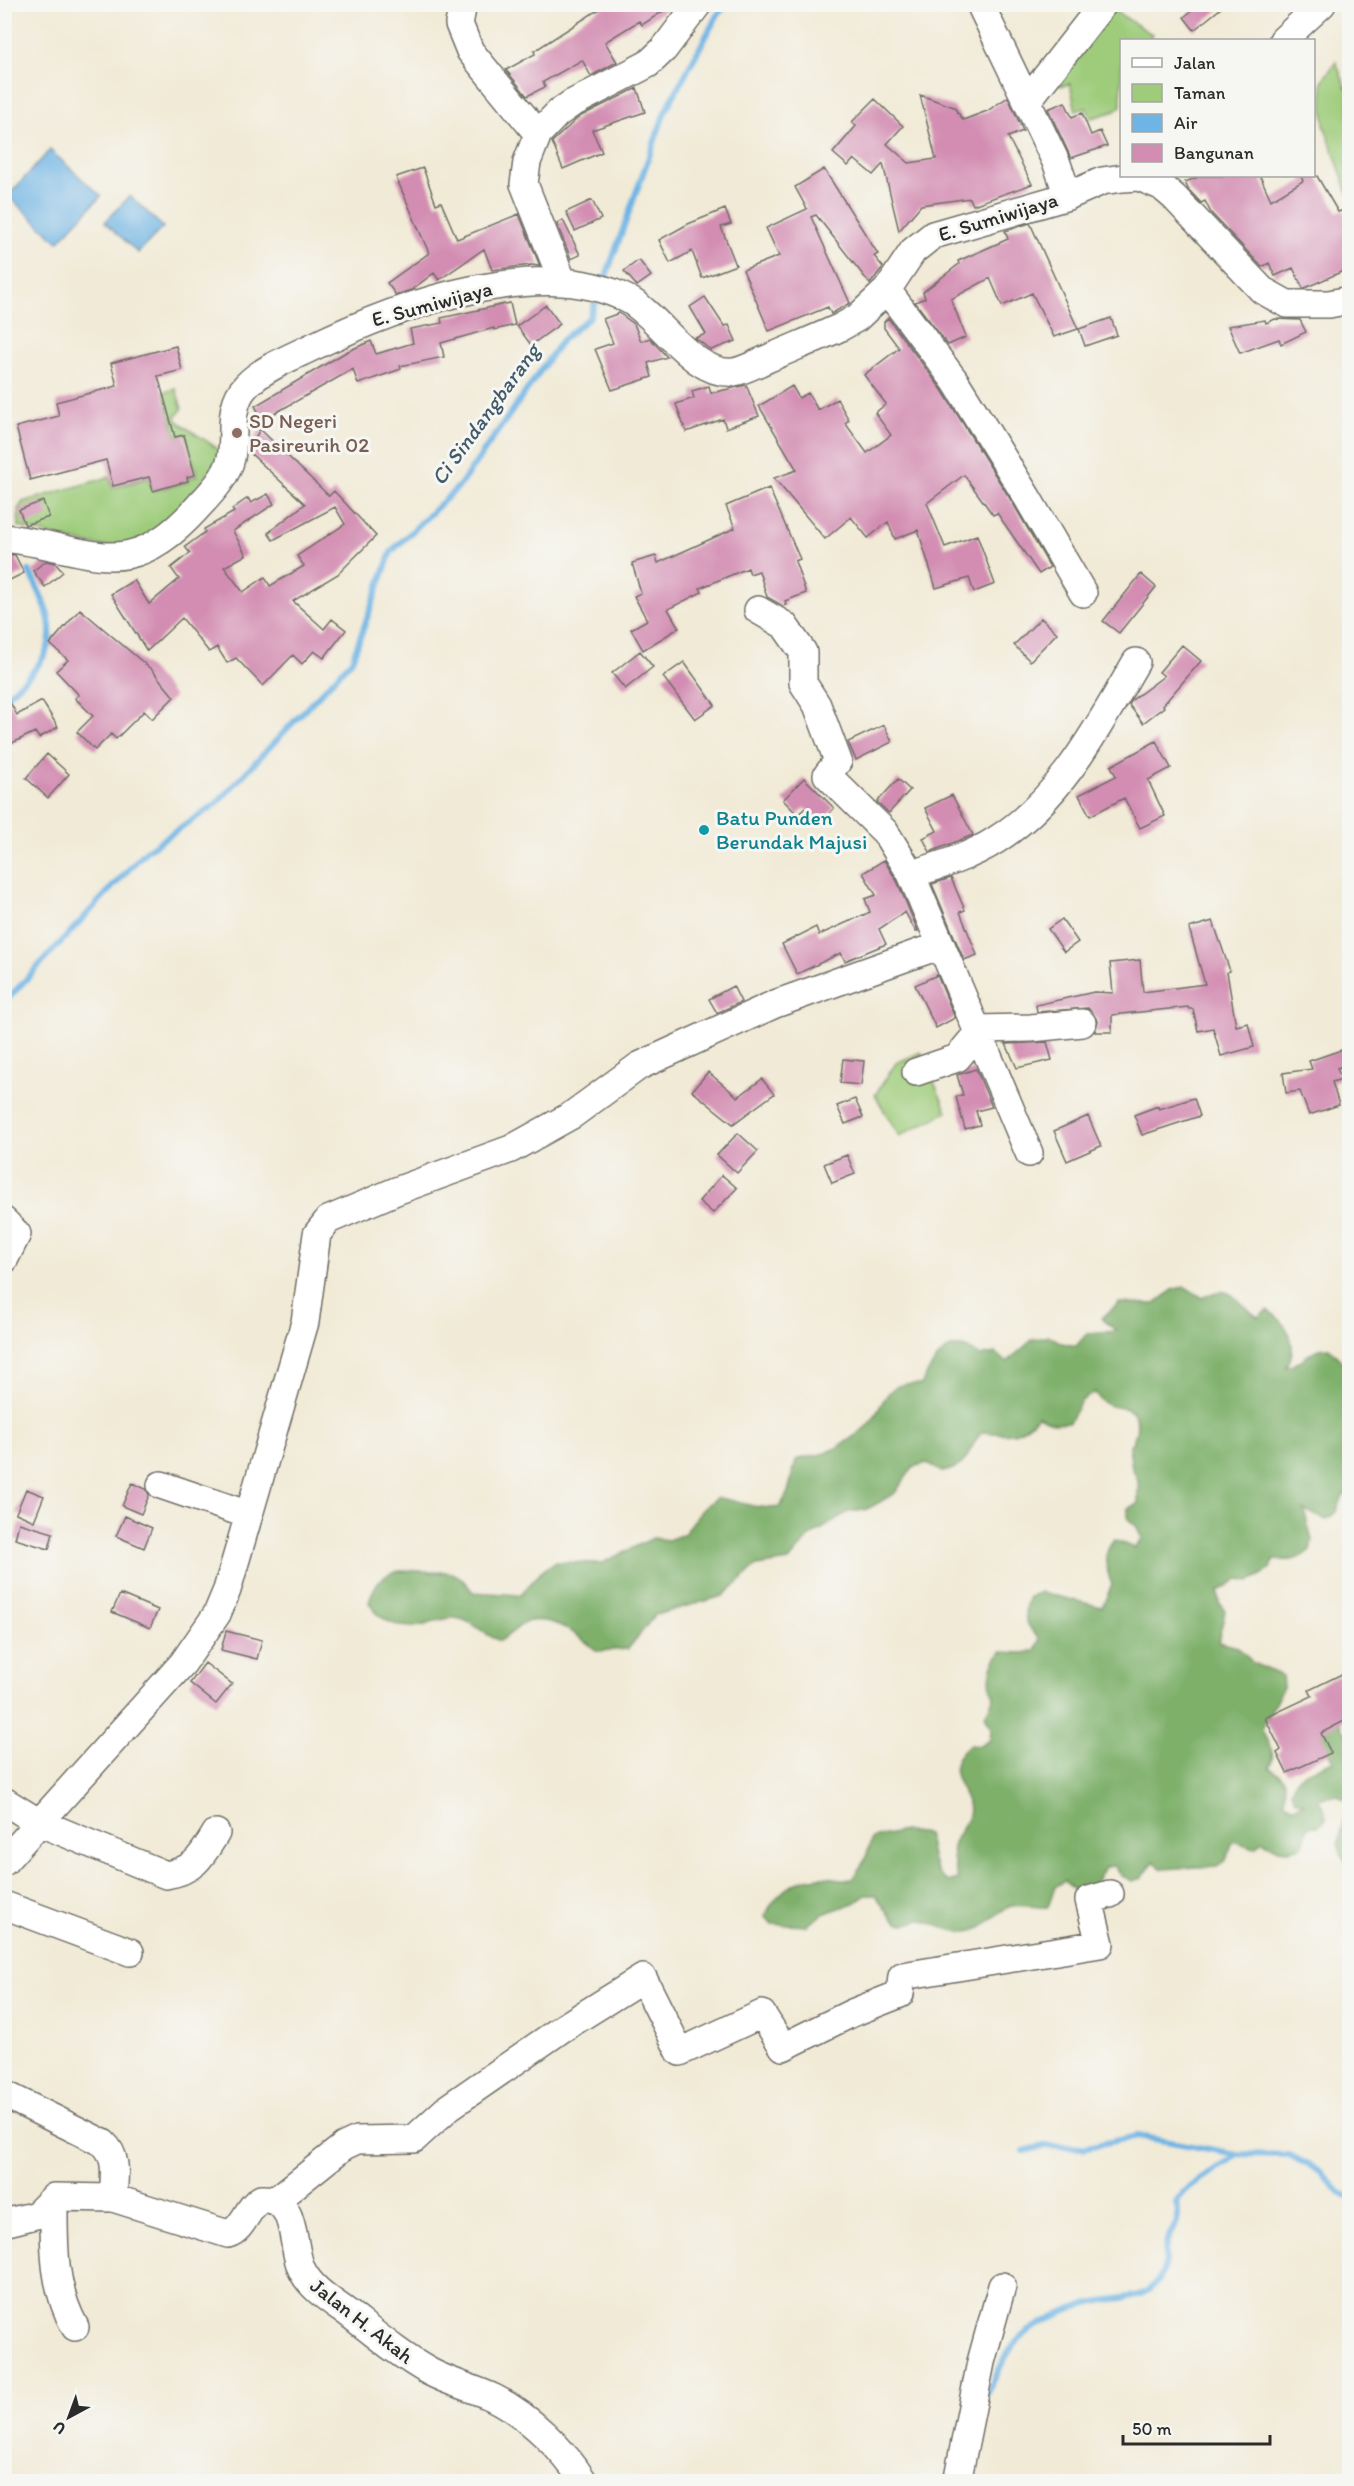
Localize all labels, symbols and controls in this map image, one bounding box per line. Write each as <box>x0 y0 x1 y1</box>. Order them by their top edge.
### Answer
legend <box>1120 39 1315 177</box>
text: Jalan <box>1174 52 1216 74</box>
text: Taman <box>1174 82 1226 104</box>
text: Air <box>1174 112 1198 134</box>
text: Bangunan <box>1174 142 1254 164</box>
street label: E. Sumiwijaya <box>935 186 1061 247</box>
street label: E. Sumiwijaya <box>369 275 495 332</box>
water label: Ci Sindangbarang <box>425 336 547 490</box>
place label: SD Negeri Pasireurih 02 <box>249 408 369 457</box>
marker: SD Negeri Pasireurih 02 <box>230 426 244 440</box>
place label: Batu Punden Berundak Majusi <box>716 805 867 854</box>
marker: Batu Punden Berundak Majusi <box>697 823 711 837</box>
street label: Jalan H. Akah <box>306 2273 419 2369</box>
north arrow <box>39 2387 99 2447</box>
scale bar <box>1123 2408 1270 2446</box>
text: U <box>49 2417 70 2439</box>
text: 50 m <box>1132 2418 1172 2440</box>

